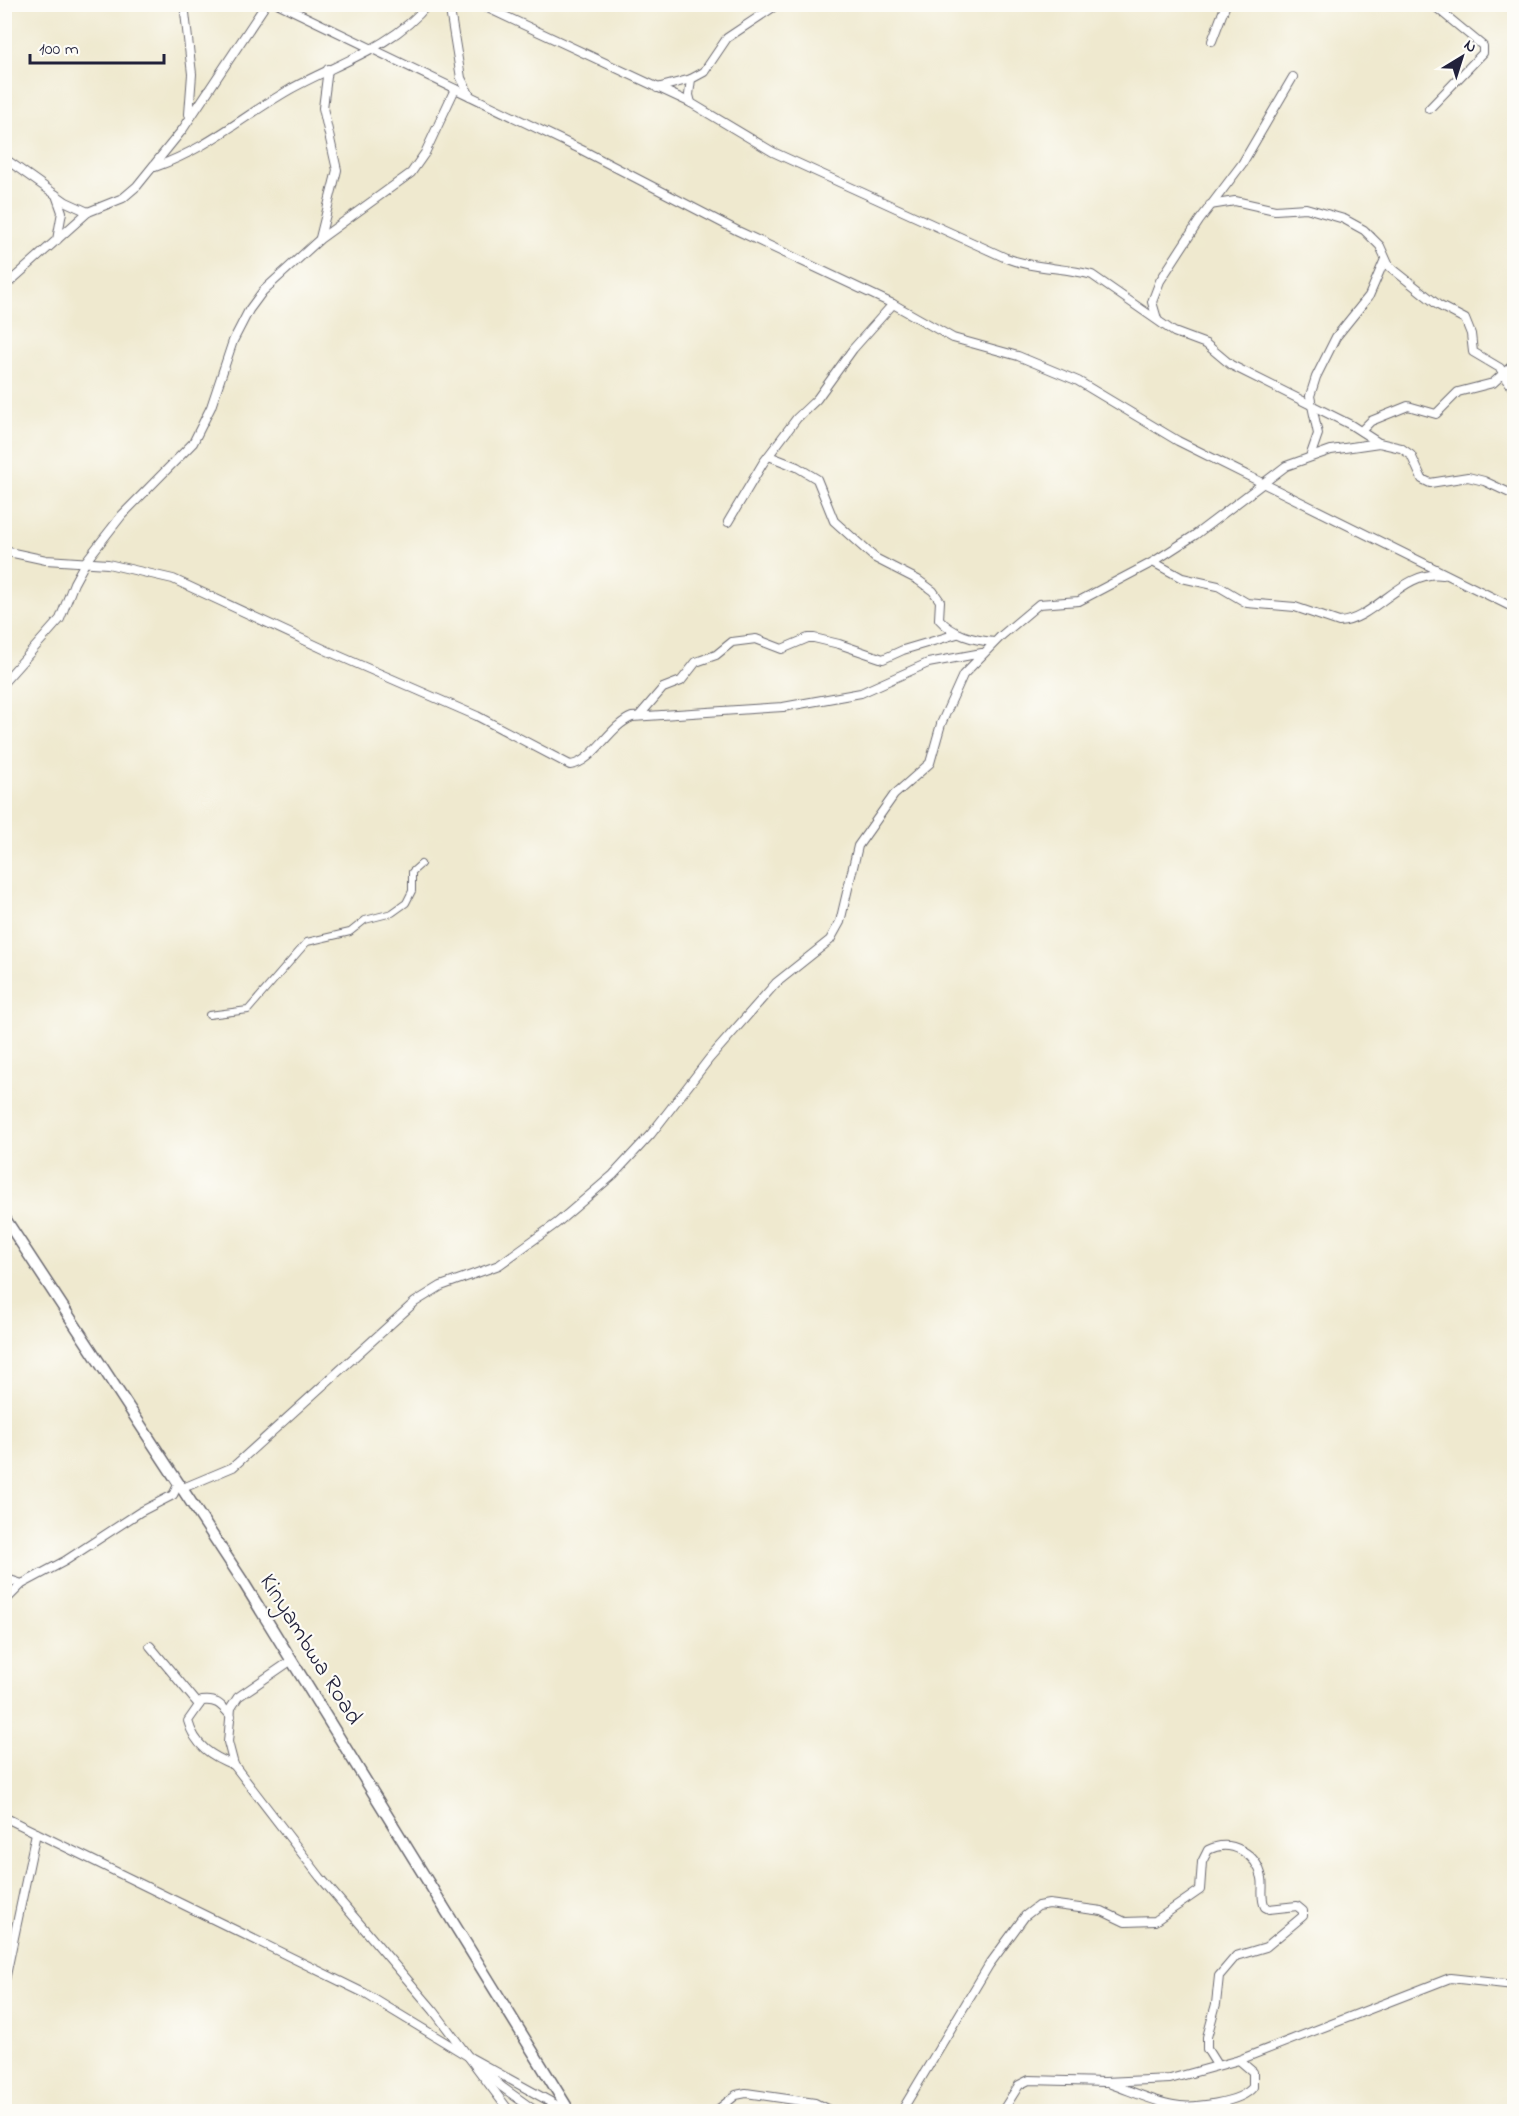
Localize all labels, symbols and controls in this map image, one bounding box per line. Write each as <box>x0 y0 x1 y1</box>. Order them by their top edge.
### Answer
scale bar <box>30 27 164 65</box>
north arrow <box>1432 27 1492 87</box>
text: N <box>1458 34 1482 60</box>
text: 100 m <box>39 37 79 63</box>
street label: Kinyambwa Road <box>249 1568 371 1733</box>

